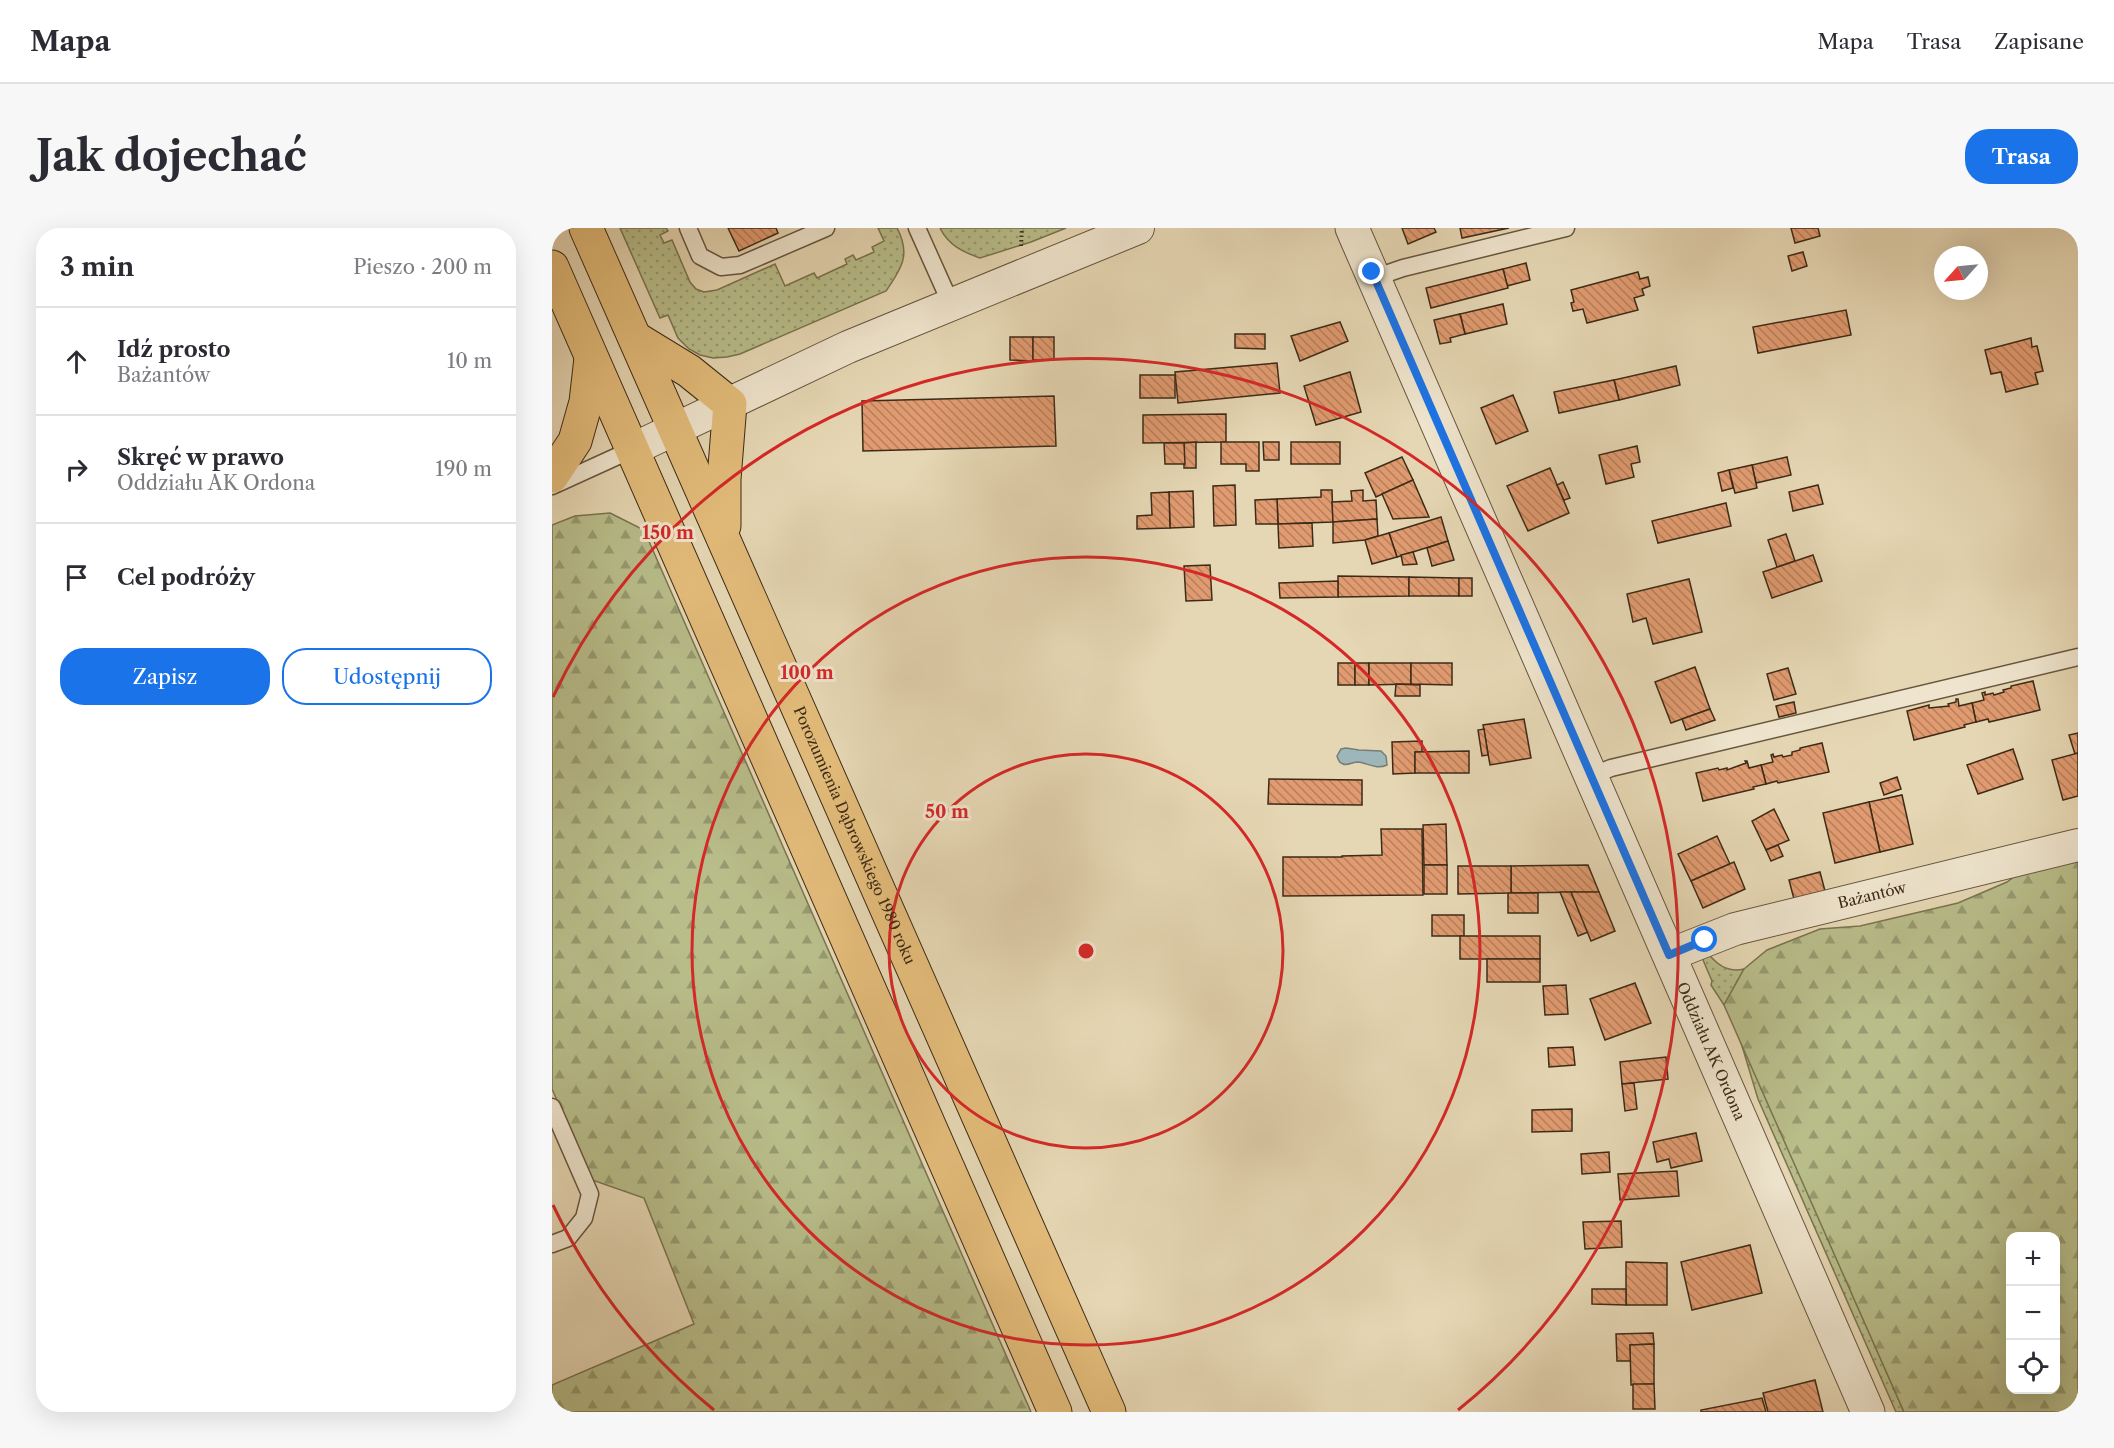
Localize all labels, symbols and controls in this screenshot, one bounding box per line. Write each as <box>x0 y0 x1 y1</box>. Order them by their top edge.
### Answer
text: Mapa <box>30 24 111 58</box>
text: Mapa <box>1818 29 1874 54</box>
text: Trasa <box>1907 29 1961 54</box>
text: Zapisane <box>1994 29 2084 54</box>
button: Trasa <box>1965 129 2078 184</box>
text: Jak dojechać <box>36 130 307 182</box>
north arrow <box>1934 246 1988 300</box>
text: 3 min <box>60 251 134 283</box>
text: Pieszo · 200 m <box>353 255 492 279</box>
route end <box>1358 258 1384 284</box>
text: Idź prosto <box>117 336 231 363</box>
icon: ahead <box>60 345 93 378</box>
text: 10 m <box>447 349 492 373</box>
text: Bażantów <box>117 363 210 387</box>
text: Skręć w prawo <box>117 444 284 471</box>
icon: right <box>60 453 93 486</box>
text: 190 m <box>435 457 492 481</box>
text: Oddziału AK Ordona <box>117 471 315 495</box>
text: 150 m <box>642 522 694 544</box>
icon: arrive <box>60 561 93 594</box>
text: Cel podróży <box>117 564 255 591</box>
button: Zapisz <box>60 648 270 705</box>
button: Udostępnij <box>282 648 492 705</box>
text: 100 m <box>780 662 834 684</box>
street label: Porozumienia Dąbrowskiego 1980 roku <box>789 703 920 967</box>
text: 50 m <box>925 801 969 823</box>
street label: Bażantów <box>1836 877 1909 913</box>
route start <box>1691 926 1717 952</box>
centre of rings <box>1076 941 1096 961</box>
street label: Oddziału AK Ordona <box>1673 979 1750 1123</box>
map controls <box>2006 1232 2060 1394</box>
button: + <box>2006 1232 2060 1286</box>
button: − <box>2006 1286 2060 1340</box>
button: locate <box>2006 1340 2060 1394</box>

